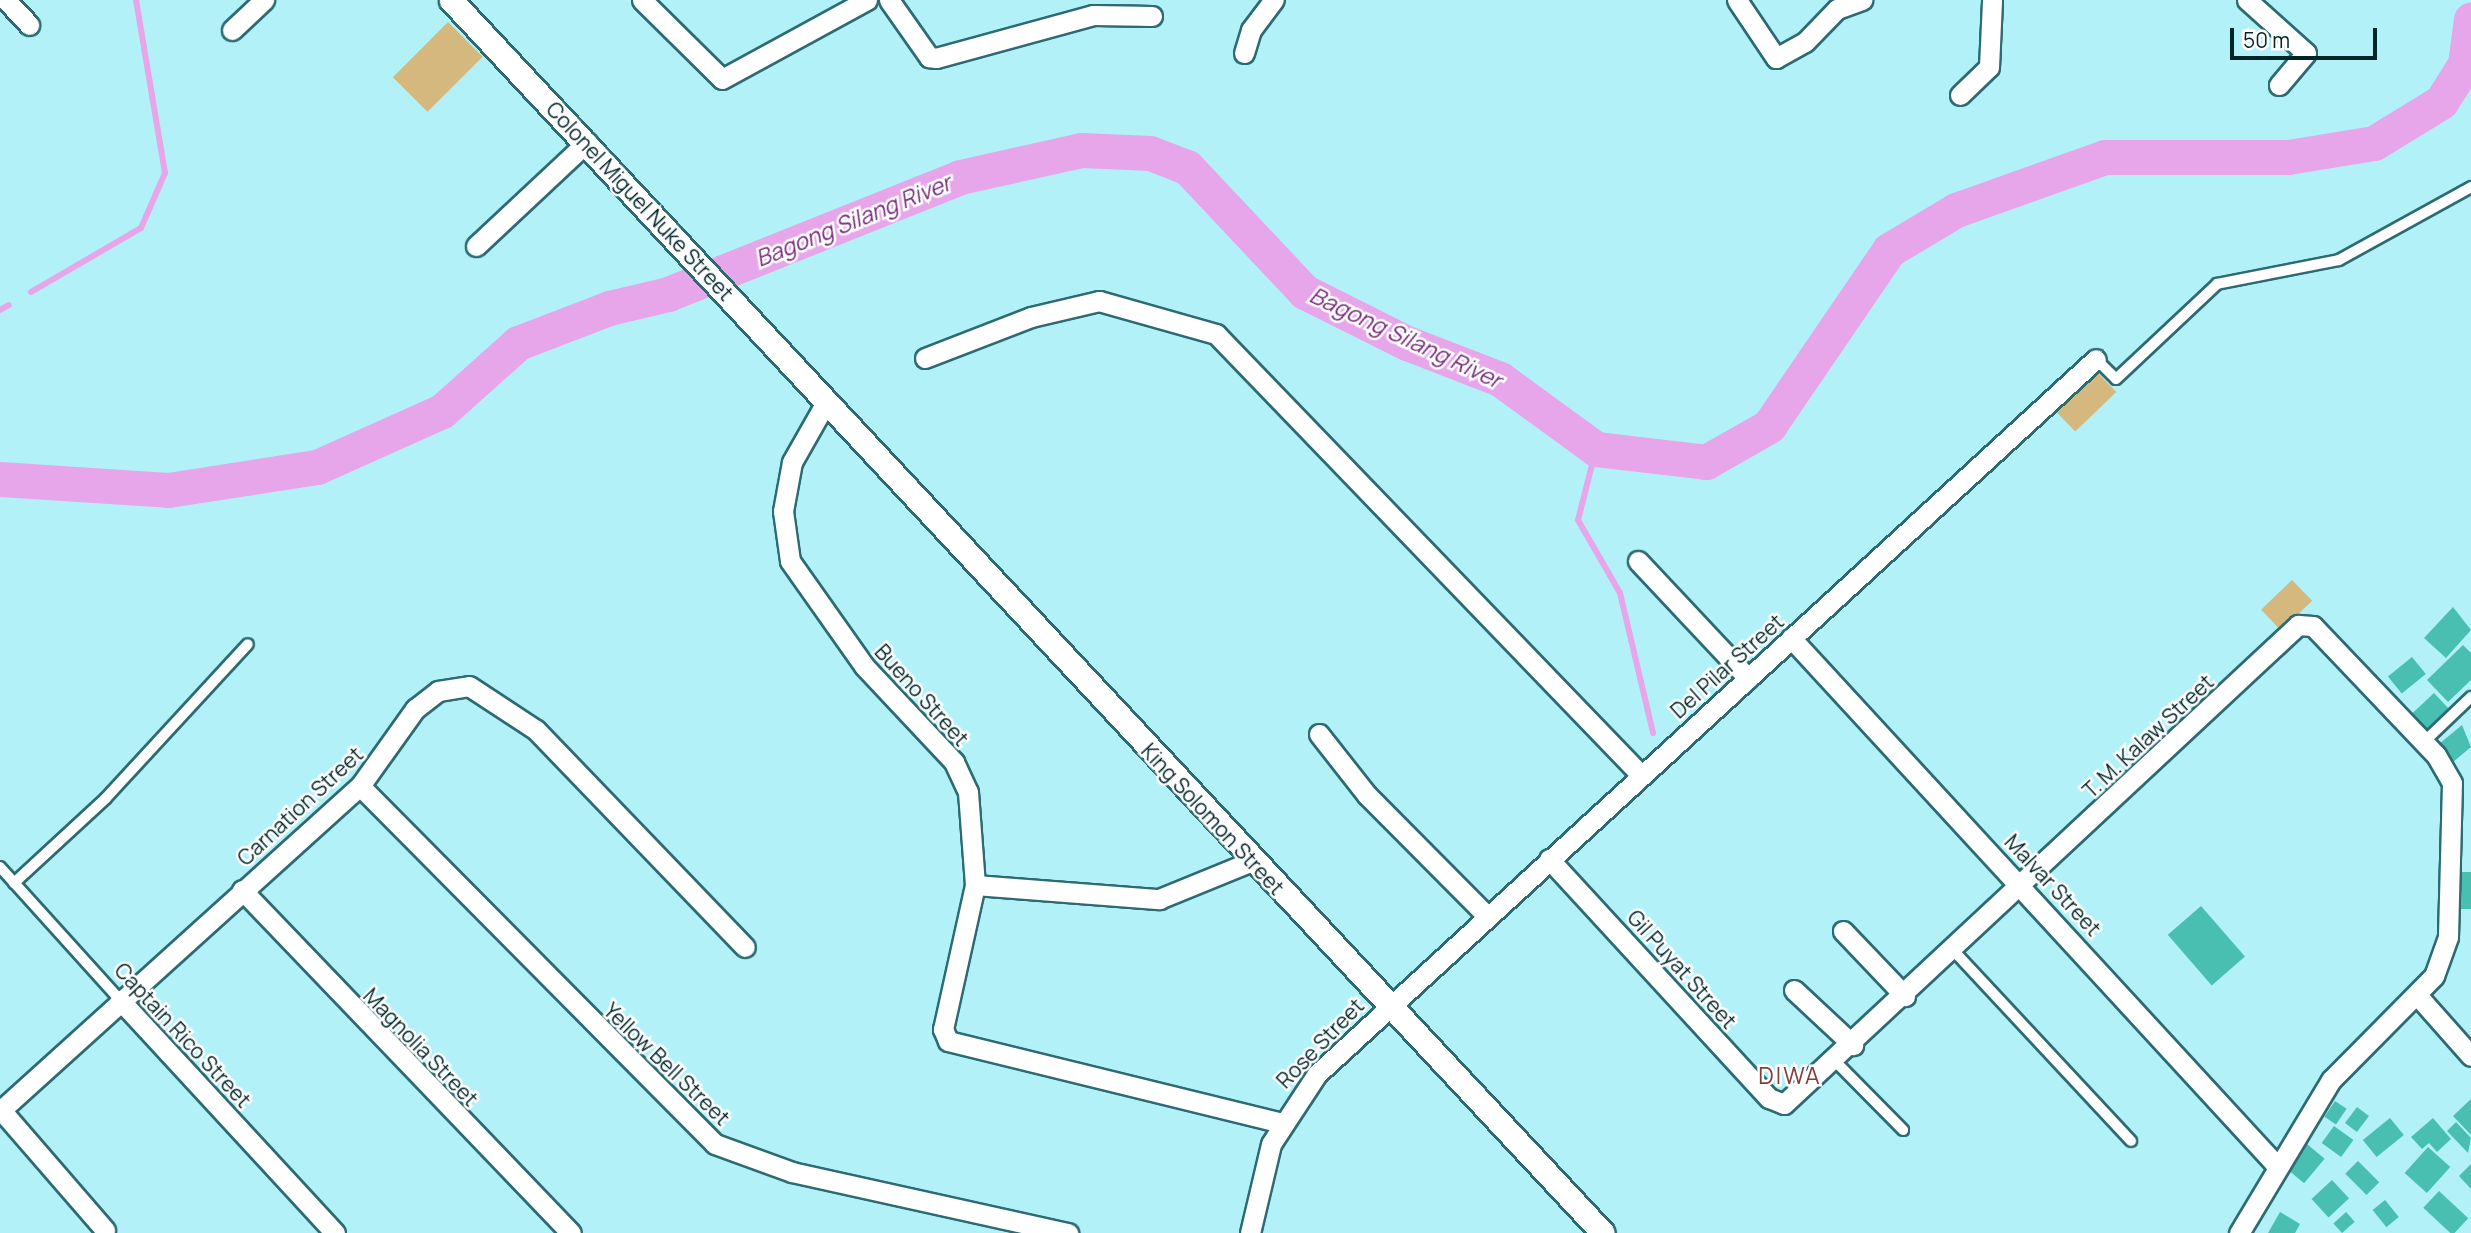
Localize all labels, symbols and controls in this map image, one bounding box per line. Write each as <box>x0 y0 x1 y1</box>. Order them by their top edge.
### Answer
scale bar <box>2233 14 2380 58</box>
text: 50 m <box>2243 26 2290 54</box>
street label: Colonel Miguel Nuke Street <box>541 96 739 306</box>
water label: Bagong Silang River <box>751 168 955 272</box>
water label: Bagong Silang River <box>1306 280 1506 394</box>
street label: Del Pilar Street <box>1665 609 1789 723</box>
street label: Bueno Street <box>870 639 974 751</box>
street label: T. M. Kalaw Street <box>2077 669 2219 803</box>
street label: King Solomon Street <box>1136 738 1290 900</box>
street label: Carnation Street <box>232 741 368 871</box>
street label: Malvar Street <box>2000 829 2106 941</box>
street label: Gil Puyat Street <box>1622 905 1742 1033</box>
street label: Captain Rico Street <box>109 957 257 1113</box>
street label: Magnolia Street <box>358 983 484 1111</box>
street label: Rose Street <box>1271 993 1369 1093</box>
street label: Yellow Bell Street <box>599 998 735 1130</box>
district label: DIWA <box>1759 1061 1821 1089</box>

